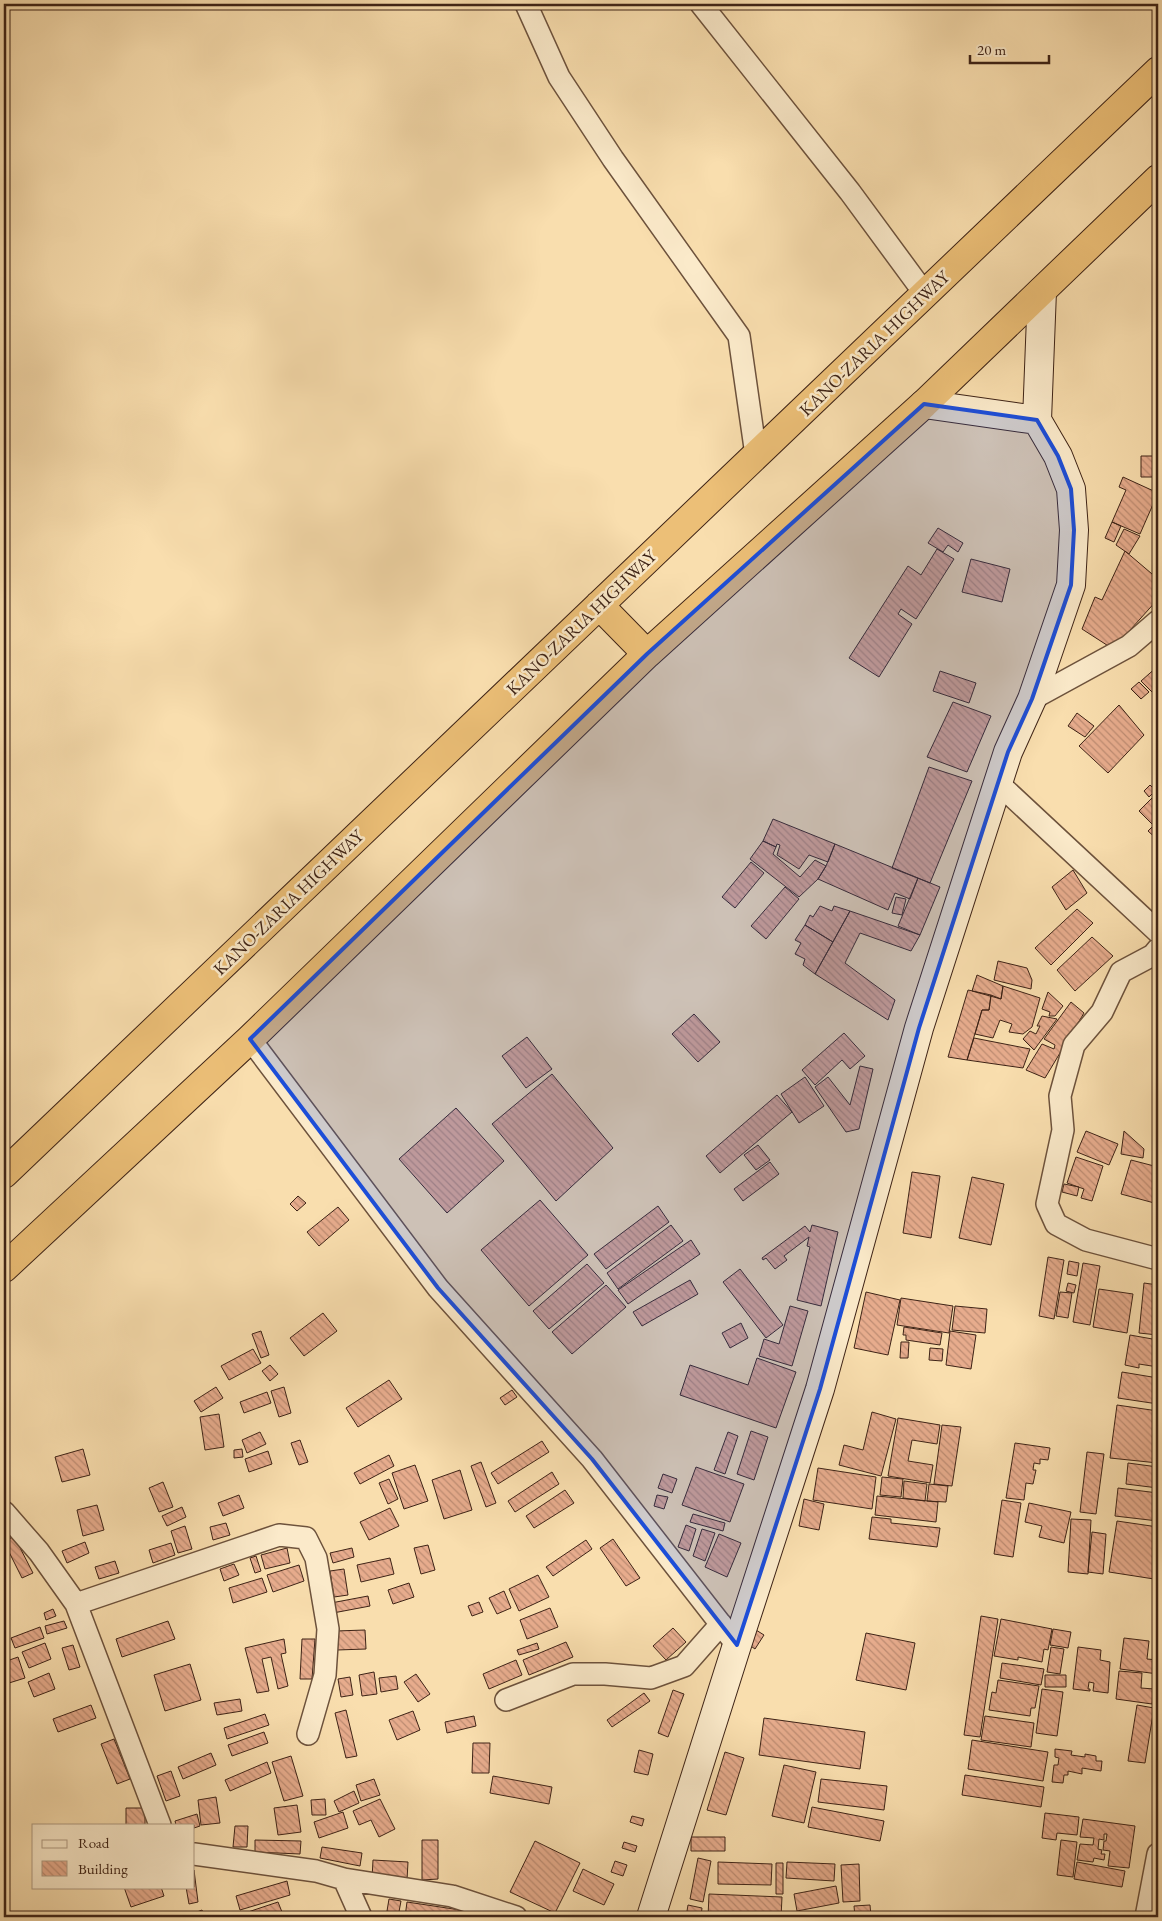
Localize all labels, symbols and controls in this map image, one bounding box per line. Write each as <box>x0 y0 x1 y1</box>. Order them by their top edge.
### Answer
scale bar <box>970 32 1048 64</box>
text: 20 m <box>977 40 1006 59</box>
street label: KANO-ZARIA HIGHWAY <box>794 264 955 421</box>
street label: KANO-ZARIA HIGHWAY <box>501 543 662 700</box>
street label: KANO-ZARIA HIGHWAY <box>208 823 369 980</box>
legend <box>32 1824 195 1888</box>
text: Road <box>78 1833 110 1852</box>
text: Building <box>78 1859 128 1878</box>

